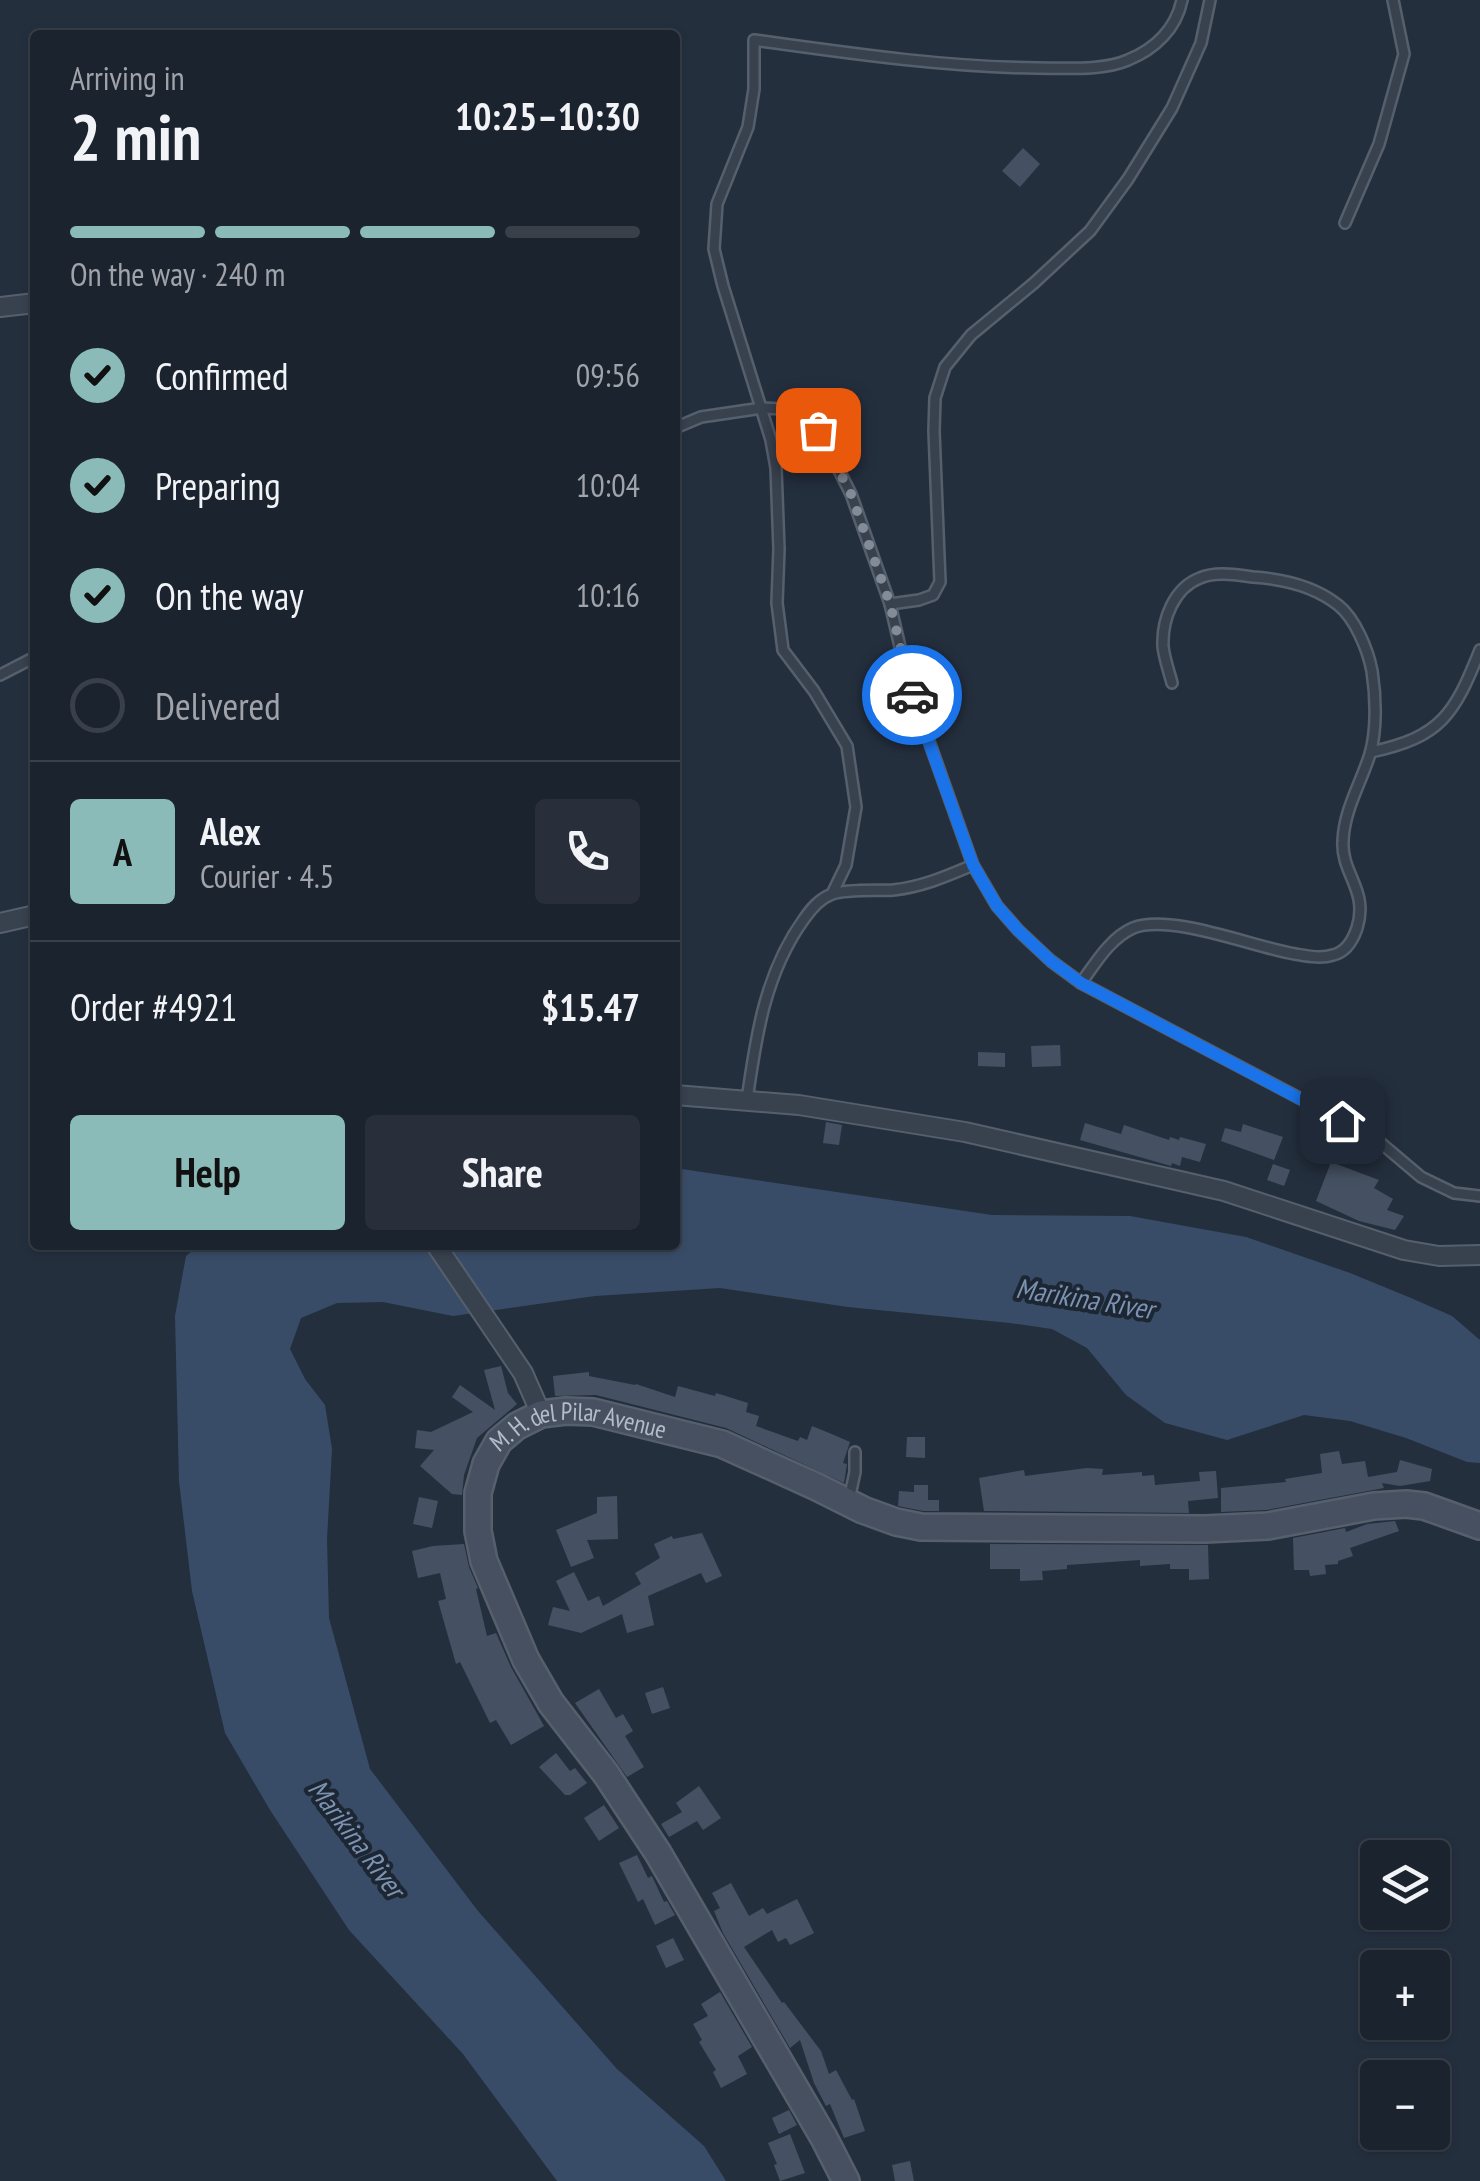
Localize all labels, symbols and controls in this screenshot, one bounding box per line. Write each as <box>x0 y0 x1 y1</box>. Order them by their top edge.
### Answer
text: Arriving in <box>70 57 185 99</box>
text: 10:25–10:30 <box>455 91 640 140</box>
text: 2 min <box>70 94 201 178</box>
text: On the way · 240 m <box>70 253 285 295</box>
icon: check <box>70 348 125 403</box>
text: Confirmed <box>155 351 288 400</box>
text: 09:56 <box>576 354 640 396</box>
pin <box>776 388 861 473</box>
icon: bag <box>791 403 846 458</box>
icon: check <box>70 458 125 513</box>
text: Preparing <box>155 461 281 510</box>
text: 10:04 <box>576 464 640 506</box>
icon: check <box>70 568 125 623</box>
text: On the way <box>155 571 303 620</box>
text: 10:16 <box>576 574 640 616</box>
courier <box>862 645 962 745</box>
icon: car <box>885 668 940 723</box>
text: Delivered <box>155 681 281 730</box>
button: phone <box>535 799 640 904</box>
text: Alex <box>200 806 261 855</box>
text: A <box>113 827 132 876</box>
text: Courier · 4.5 <box>200 855 334 897</box>
text: Order #4921 <box>70 982 237 1031</box>
text: $15.47 <box>541 982 640 1031</box>
pin <box>1300 1079 1385 1164</box>
icon: home <box>1315 1094 1370 1149</box>
button: Help <box>70 1115 345 1230</box>
button: Share <box>365 1115 640 1230</box>
water label: Marikina River <box>1014 1269 1161 1328</box>
street label: M. H. del Pilar Avenue <box>483 1395 670 1458</box>
water label: Marikina River <box>300 1771 416 1908</box>
map controls <box>1360 1840 1450 2150</box>
button: layers <box>1360 1840 1450 1930</box>
button: + <box>1360 1950 1450 2040</box>
button: − <box>1360 2060 1450 2150</box>

